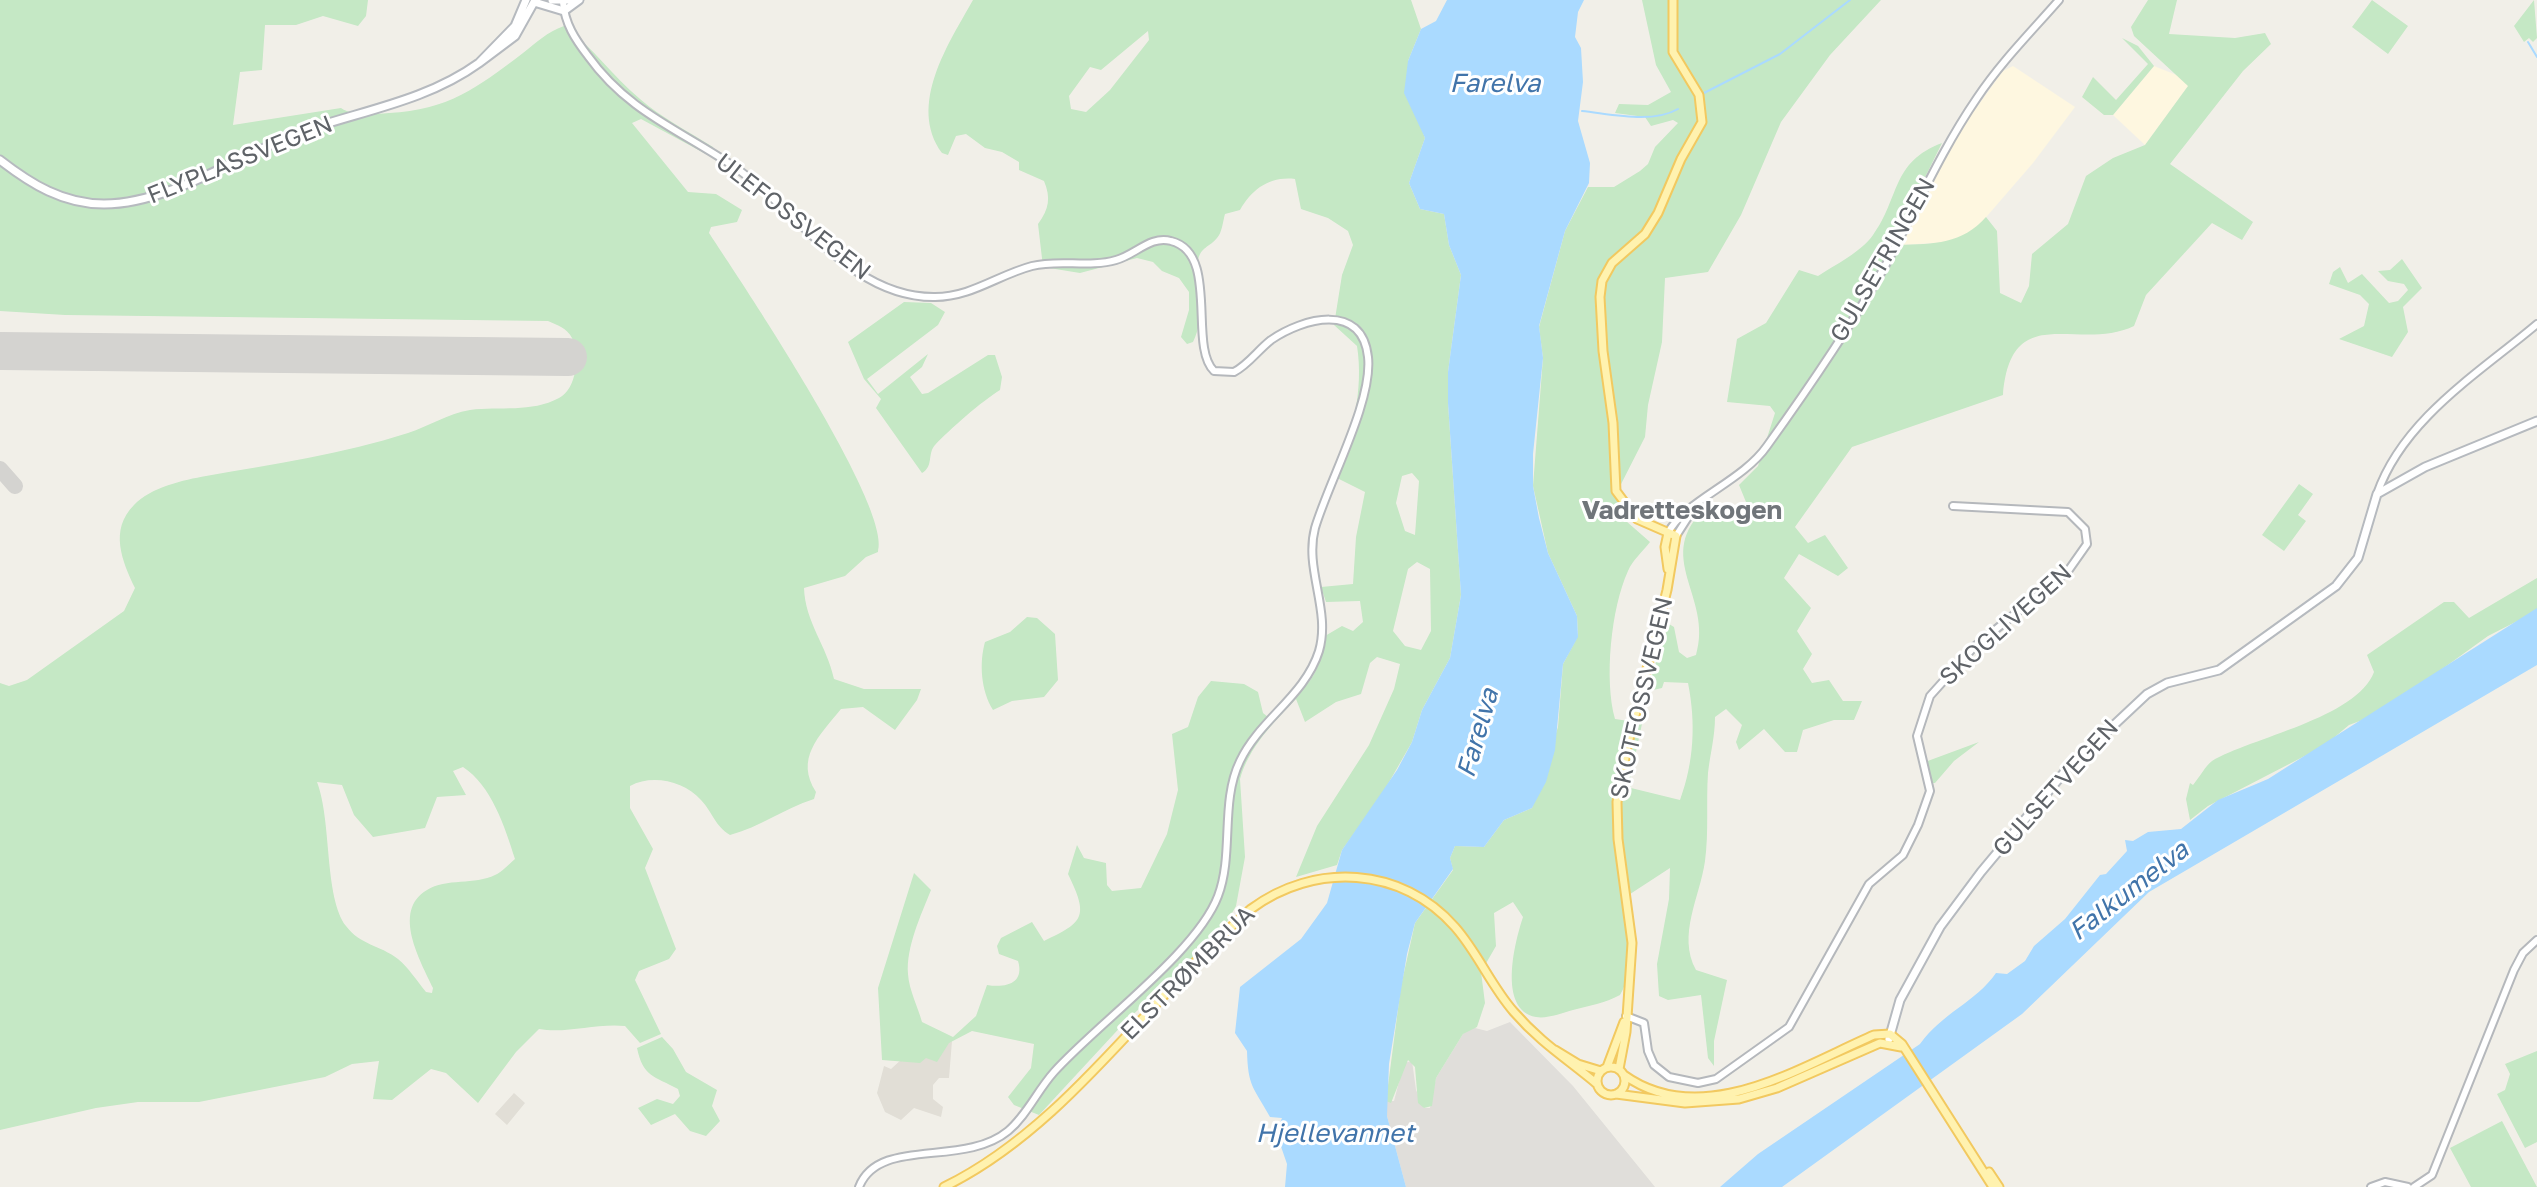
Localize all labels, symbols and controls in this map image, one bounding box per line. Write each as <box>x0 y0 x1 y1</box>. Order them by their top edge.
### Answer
water label: Farelva <box>1450 68 1540 100</box>
street label: FLYPLASSVEGEN <box>143 110 337 210</box>
street label: ULEFOSSVEGEN <box>710 148 876 286</box>
street label: GULSETRINGEN <box>1824 173 1942 347</box>
district label: Vadretteskogen <box>1582 495 1782 527</box>
street label: SKOGLIVEGEN <box>1934 558 2078 692</box>
street label: SKOTFOSSVEGEN <box>1605 594 1679 802</box>
water label: Farelva <box>1450 685 1506 781</box>
street label: GULSETVEGEN <box>1987 714 2125 862</box>
water label: Falkumelva <box>2063 835 2195 947</box>
street label: ELSTRØMBRUA <box>1115 900 1261 1046</box>
water label: Hjellevannet <box>1256 1118 1414 1150</box>

